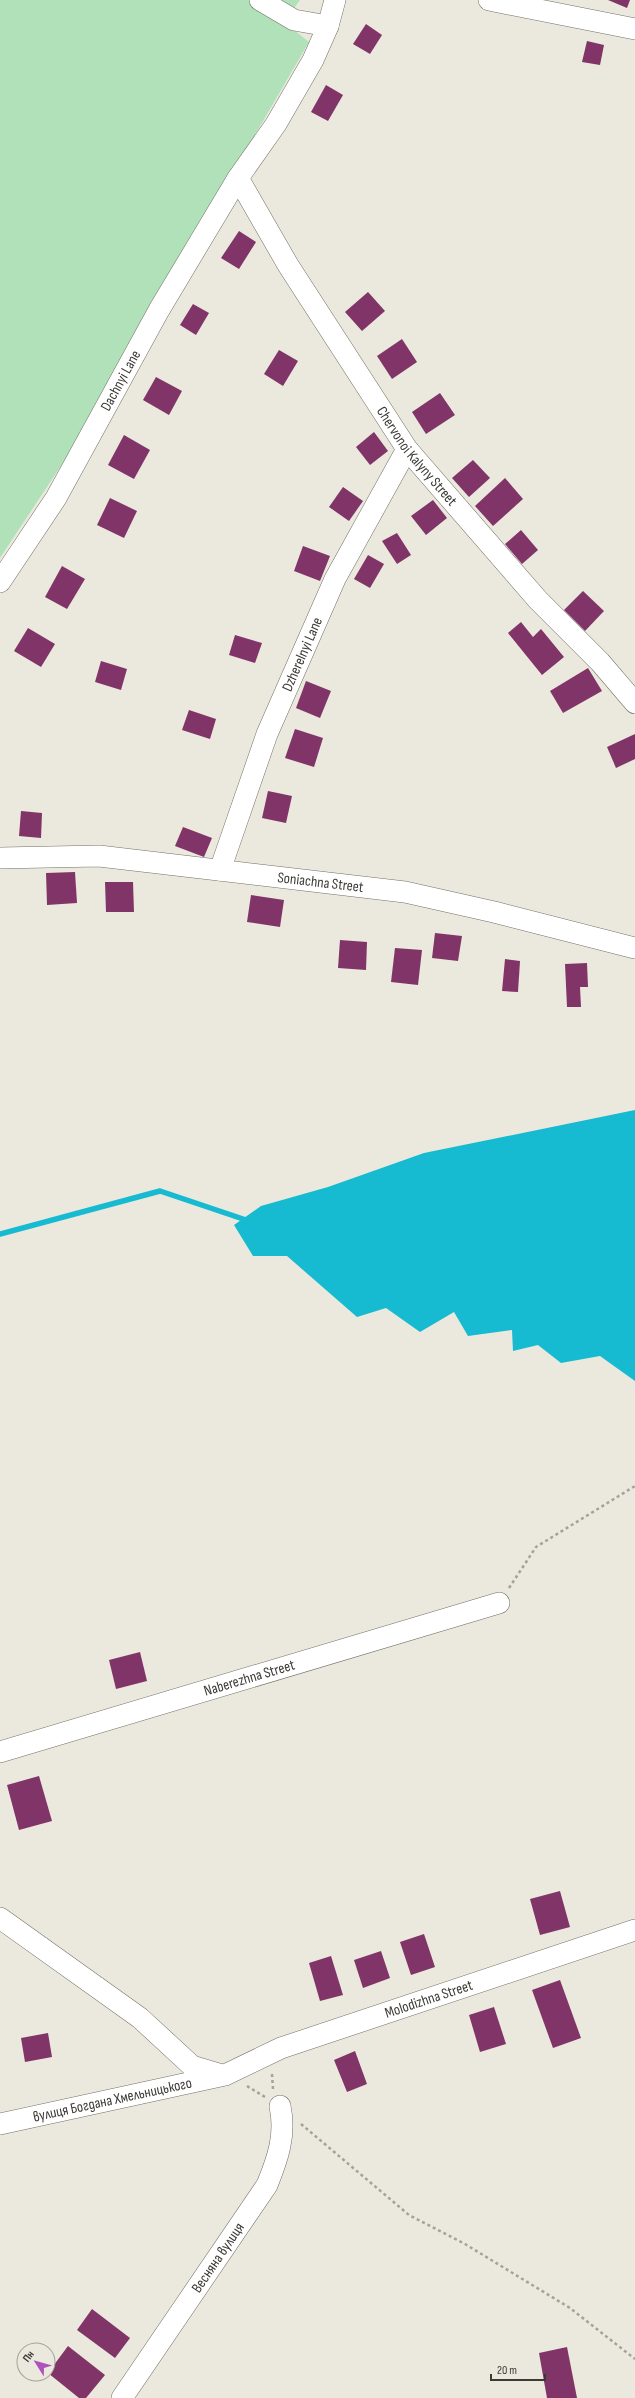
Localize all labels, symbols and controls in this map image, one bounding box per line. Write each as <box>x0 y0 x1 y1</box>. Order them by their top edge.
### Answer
street label: Dachnyi Lane <box>96 347 145 414</box>
street label: Chervonoi Kalyny Street <box>372 403 462 510</box>
street label: Dzherelnyi Lane <box>277 614 327 694</box>
street label: Soniachna Street <box>276 868 365 897</box>
street label: Naberezhna Street <box>201 1655 297 1700</box>
street label: Molodizhna Street <box>382 1975 475 2022</box>
street label: вулиця Богдана Хмельницького <box>31 2073 194 2126</box>
street label: Весняна вулиця <box>187 2219 248 2296</box>
north arrow <box>16 2342 56 2382</box>
text: Пн <box>20 2348 37 2364</box>
scale bar <box>491 2356 545 2382</box>
text: 20 m <box>497 2363 517 2378</box>

